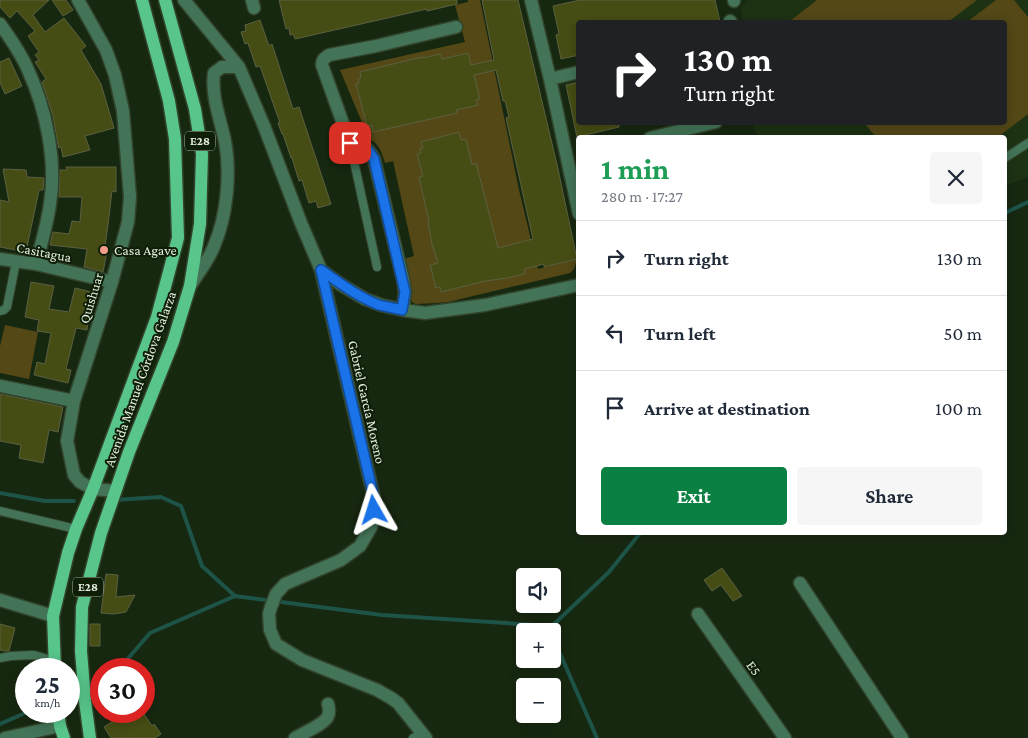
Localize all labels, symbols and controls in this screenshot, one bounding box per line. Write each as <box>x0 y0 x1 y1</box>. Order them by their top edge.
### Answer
icon: right <box>601 40 666 105</box>
text: 130 m <box>684 40 772 79</box>
text: Turn right <box>684 81 775 106</box>
pin <box>329 122 371 164</box>
icon: arrive <box>336 129 364 157</box>
road number: E28 <box>185 132 215 150</box>
text: 1 min <box>601 152 669 185</box>
button: close <box>930 152 982 204</box>
text: 280 m · 17:27 <box>601 188 683 205</box>
street label: Casitagua <box>15 239 73 265</box>
place label: Casa Agave <box>114 242 177 258</box>
marker: Casa Agave <box>98 244 110 256</box>
icon: right <box>601 244 629 272</box>
text: Turn right <box>644 248 729 269</box>
text: 130 m <box>937 248 982 269</box>
street label: Quishuar <box>76 271 106 325</box>
street label: Avenida Manuel Córdova Galarza <box>101 289 179 469</box>
icon: left <box>601 319 629 347</box>
text: Turn left <box>644 323 716 344</box>
text: 50 m <box>943 323 982 344</box>
street label: Gabriel García Moreno <box>345 339 389 465</box>
icon: arrive <box>601 394 629 422</box>
text: Arrive at destination <box>644 398 810 419</box>
text: 100 m <box>935 398 982 419</box>
button: Exit <box>601 467 787 525</box>
button: Share <box>797 467 982 525</box>
position arrow <box>347 483 399 535</box>
map controls <box>516 568 561 723</box>
button: sound <box>516 568 561 613</box>
road number: E28 <box>73 578 103 596</box>
button: + <box>516 623 561 668</box>
speed limit sign: 30 <box>90 658 155 723</box>
street label: E5 <box>743 658 765 678</box>
text: 25 <box>35 671 60 698</box>
button: − <box>516 678 561 723</box>
text: km/h <box>35 696 60 710</box>

